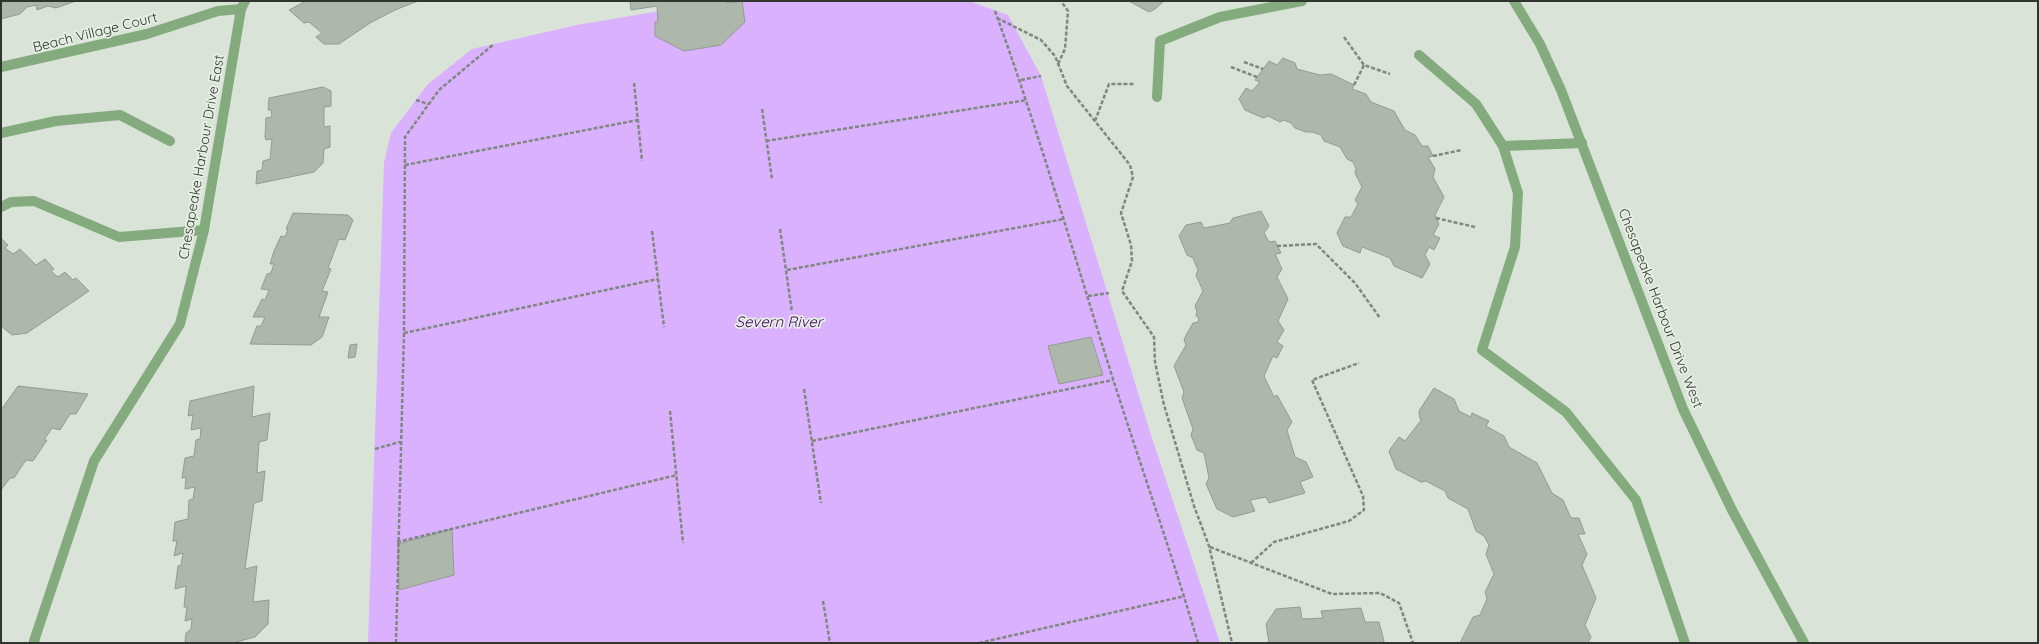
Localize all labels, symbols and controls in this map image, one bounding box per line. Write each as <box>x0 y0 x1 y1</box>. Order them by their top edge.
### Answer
street label: Beach Village Court <box>31 8 159 56</box>
street label: Chesapeake Harbour Drive East <box>174 53 228 261</box>
street label: Chesapeake Harbour Drive West <box>1615 206 1708 410</box>
water label: Severn River <box>735 312 825 331</box>

